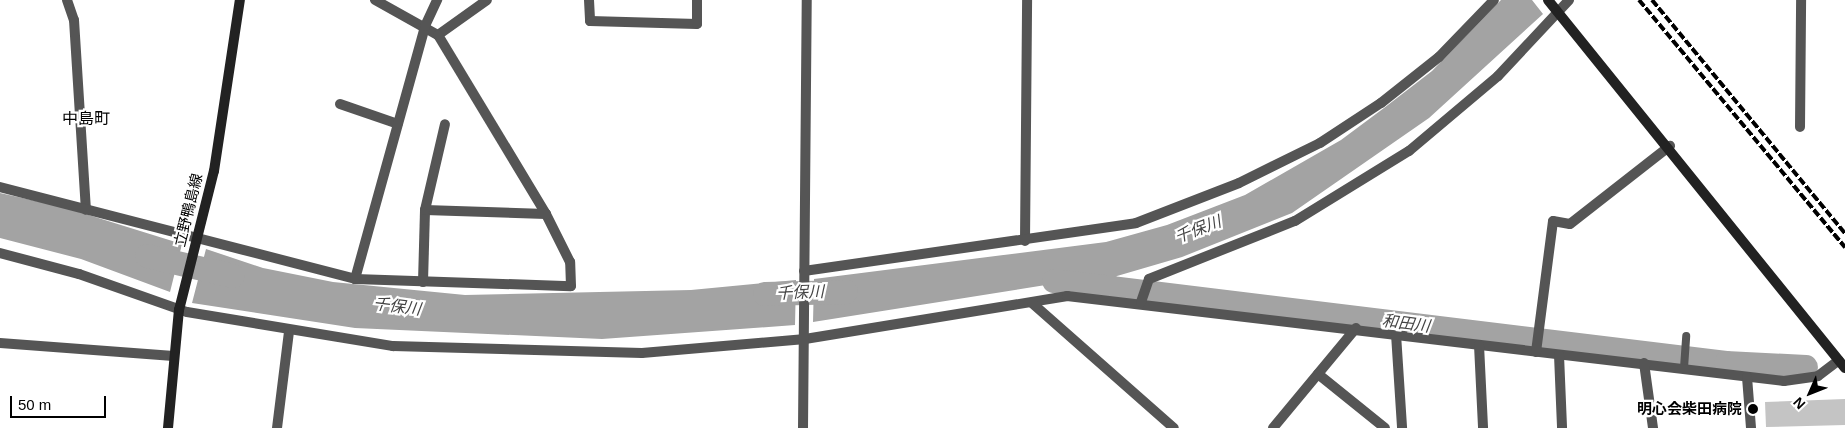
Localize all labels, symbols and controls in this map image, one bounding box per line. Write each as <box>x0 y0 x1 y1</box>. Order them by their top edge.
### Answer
district label: 中島町 <box>62 109 110 129</box>
street label: 立野鴨島線 <box>170 171 206 249</box>
water label: 千保川 <box>1172 212 1224 248</box>
water label: 千保川 <box>776 283 824 303</box>
water label: 千保川 <box>372 295 422 319</box>
water label: 和田川 <box>1381 312 1431 336</box>
north arrow <box>1785 368 1835 418</box>
scale bar <box>12 386 109 418</box>
text: N <box>1790 394 1808 413</box>
text: 50 m <box>18 396 51 413</box>
place label: 明心会柴田病院 <box>1637 400 1742 418</box>
marker: 明心会柴田病院 <box>1746 402 1760 416</box>

